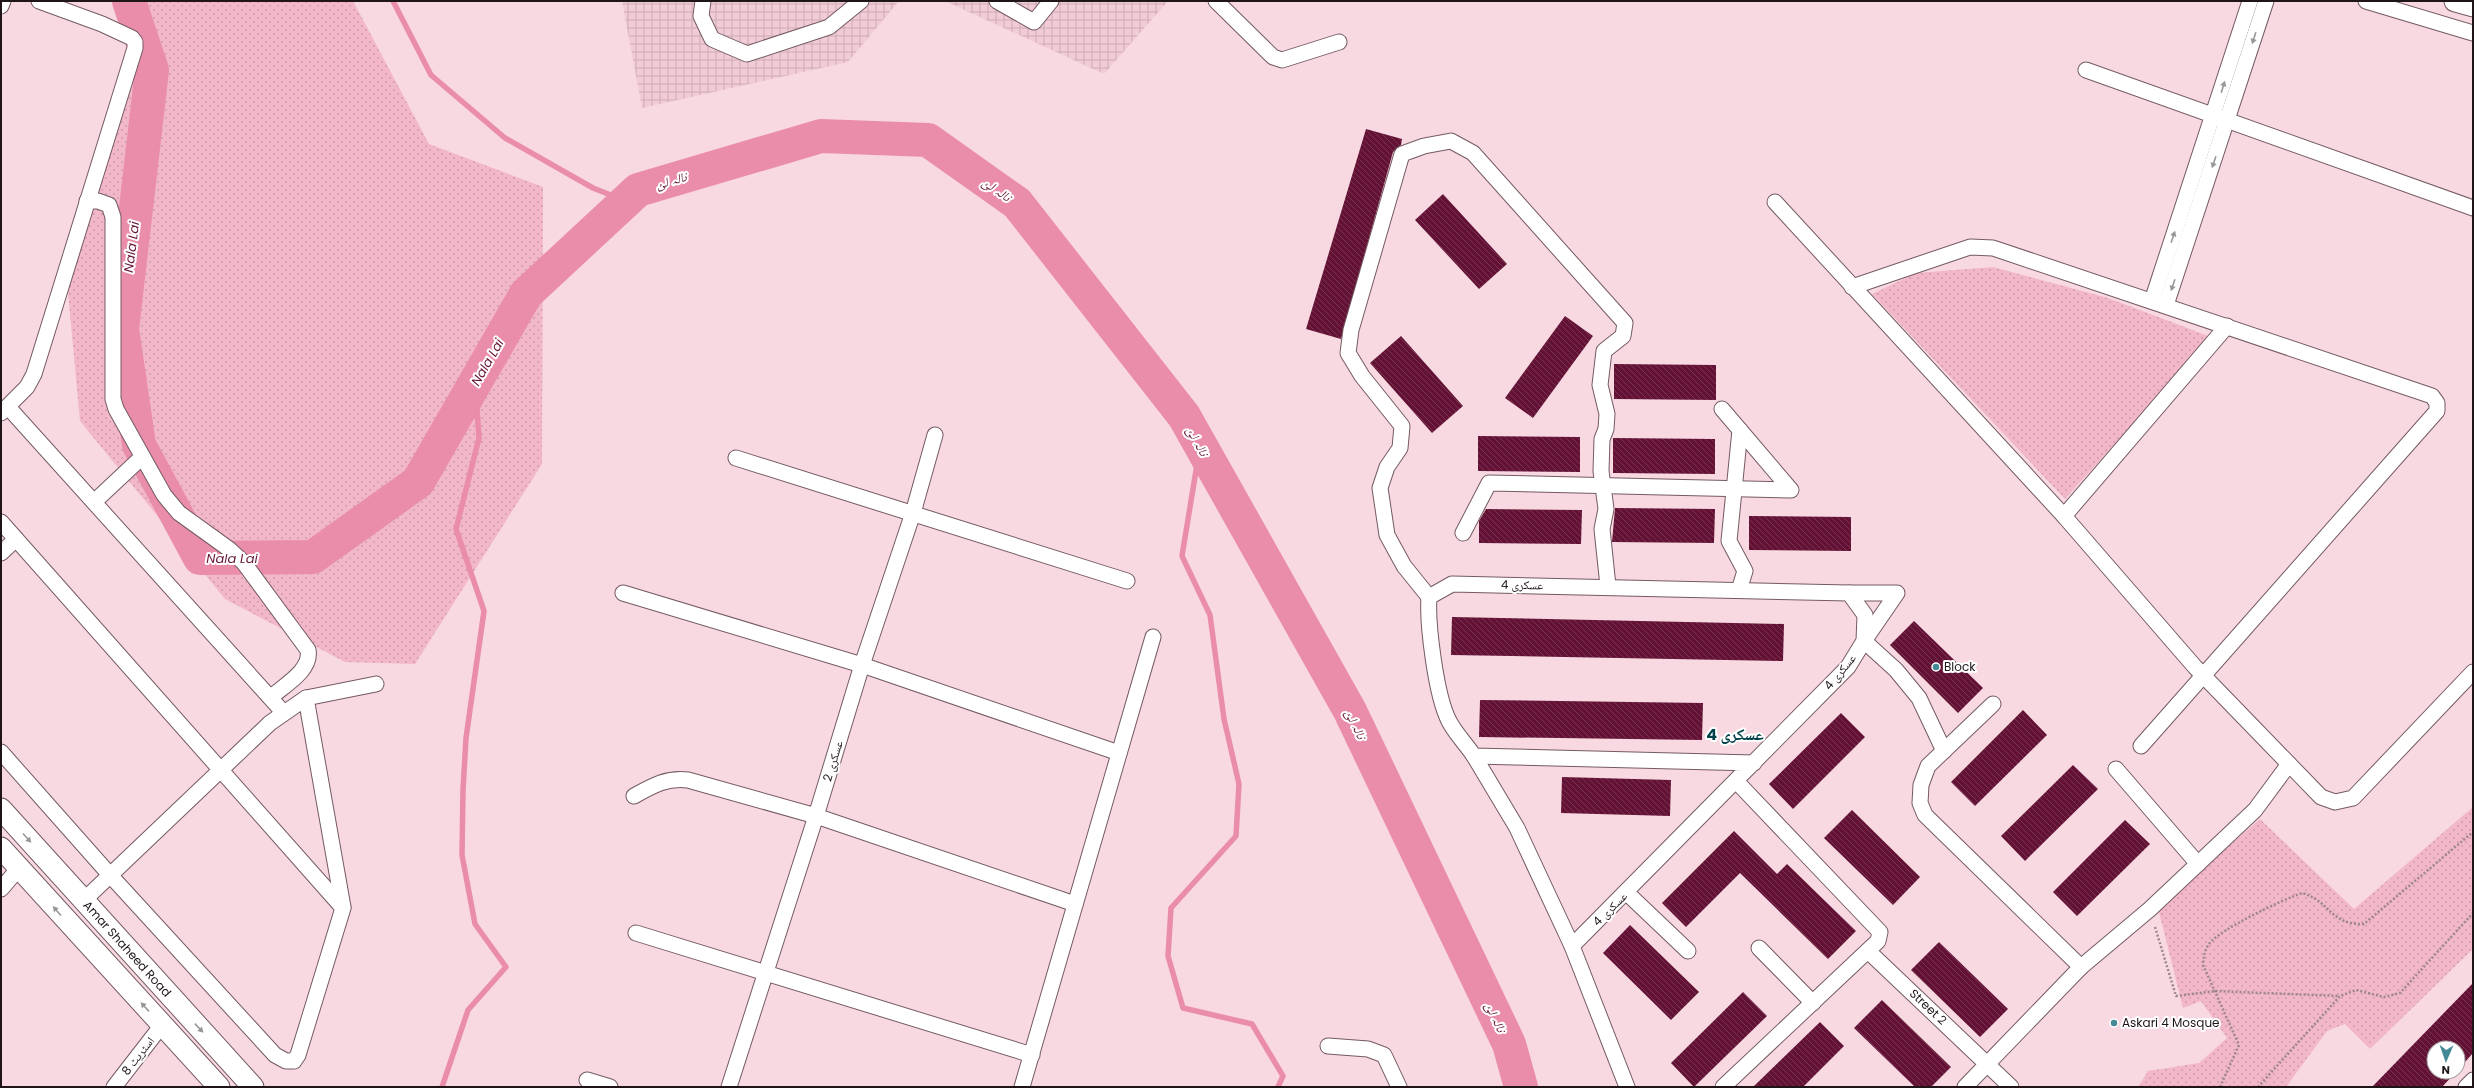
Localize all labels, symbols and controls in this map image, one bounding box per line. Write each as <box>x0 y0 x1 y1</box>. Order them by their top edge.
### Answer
one-way arrow <box>2251 33 2257 45</box>
one-way arrow <box>2220 81 2226 93</box>
one-way arrow <box>2211 156 2217 168</box>
water label: نالہ لئ <box>654 166 691 194</box>
water label: نالہ لئ <box>978 173 1017 207</box>
water label: Nala Lai <box>119 220 144 274</box>
one-way arrow <box>2170 231 2176 243</box>
one-way arrow <box>2169 279 2175 291</box>
water label: Nala Lai <box>466 335 509 389</box>
water label: نالہ لئ <box>1182 423 1215 461</box>
water label: Nala Lai <box>206 549 258 568</box>
street label: عسکری 4 <box>1501 576 1543 593</box>
street label: عسکری 4 <box>1819 650 1860 693</box>
place label: Block <box>1944 658 1976 675</box>
marker: Block <box>1931 662 1941 672</box>
water label: نالہ لئ <box>1340 706 1372 744</box>
district label: عسکری 4 <box>1706 723 1764 746</box>
street label: عسکری 2 <box>818 738 847 783</box>
one-way arrow <box>22 833 32 843</box>
street label: عسکری 4 <box>1588 888 1631 930</box>
street label: Amar Shaheed Road <box>80 897 175 1000</box>
one-way arrow <box>53 906 62 916</box>
street label: Street 2 <box>1906 985 1951 1028</box>
water label: نالہ لئ <box>1480 999 1512 1037</box>
one-way arrow <box>141 1002 150 1012</box>
place label: Askari 4 Mosque <box>2122 1014 2220 1031</box>
marker: Askari 4 Mosque <box>2109 1018 2119 1028</box>
one-way arrow <box>194 1023 204 1033</box>
street label: اسٹریٹ 8 <box>117 1033 158 1079</box>
north arrow <box>2426 1040 2466 1080</box>
text: N <box>2441 1062 2450 1078</box>

